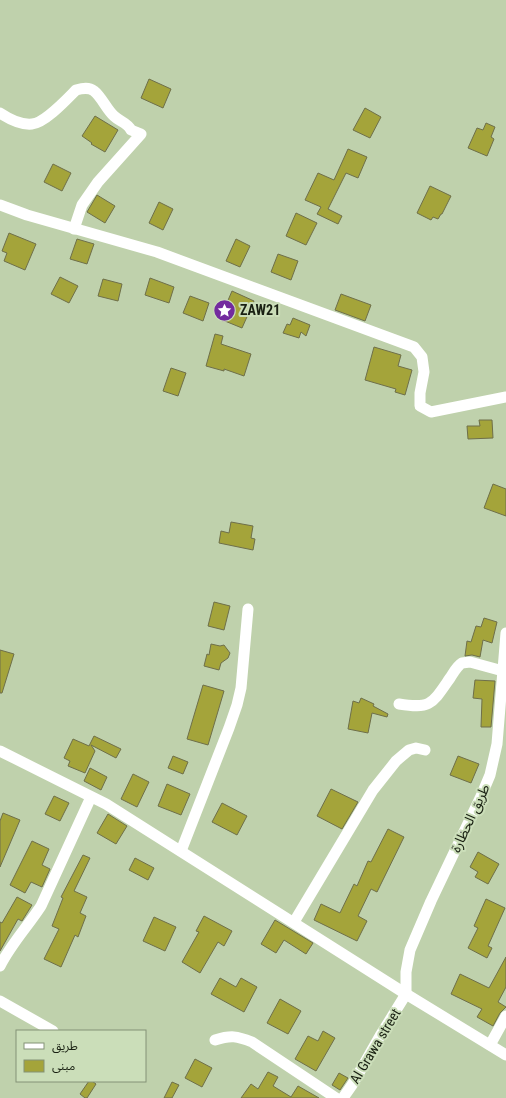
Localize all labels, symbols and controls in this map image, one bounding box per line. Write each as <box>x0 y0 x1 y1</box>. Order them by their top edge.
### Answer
place icon: ZAW21 <box>211 297 237 323</box>
place label: ZAW21 <box>240 302 280 318</box>
street label: طريق الحظارة <box>447 781 495 856</box>
street label: Al Grawa street <box>346 1006 404 1086</box>
legend <box>16 1030 146 1082</box>
text: طريق <box>52 1039 78 1054</box>
text: مبنى <box>52 1059 75 1073</box>

